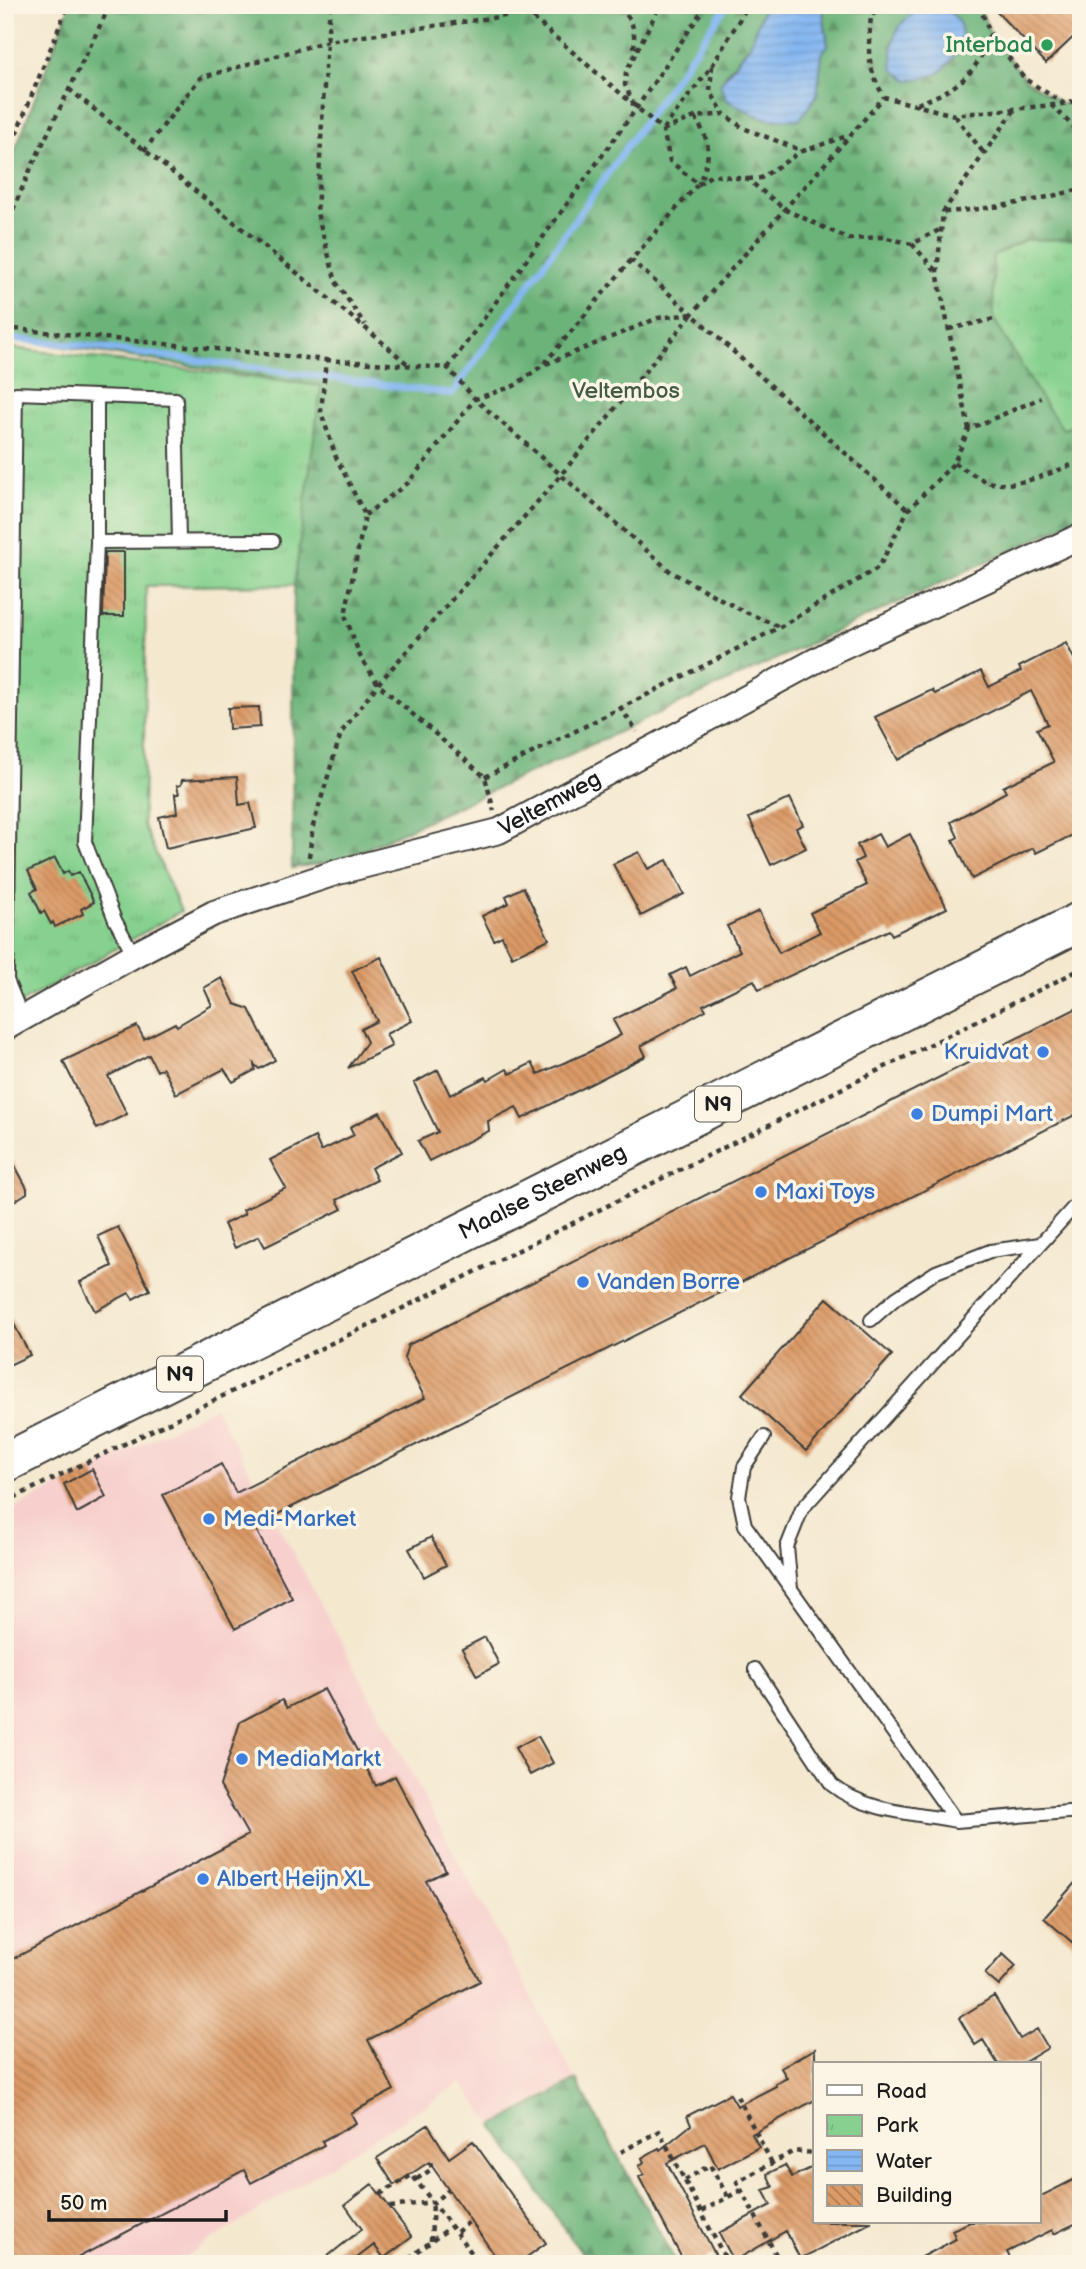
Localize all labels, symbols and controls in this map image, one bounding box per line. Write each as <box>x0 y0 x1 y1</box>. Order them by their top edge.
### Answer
place label: Interbad <box>945 31 1033 59</box>
marker: Interbad <box>1039 37 1055 53</box>
park label: Veltembos <box>572 377 680 405</box>
street label: Veltemweg <box>494 765 606 843</box>
place label: Kruidvat <box>944 1038 1029 1066</box>
marker: Kruidvat <box>1035 1044 1051 1060</box>
road number: N9 <box>695 1086 741 1122</box>
place label: Dumpi Mart <box>931 1100 1053 1128</box>
marker: Dumpi Mart <box>909 1106 925 1122</box>
street label: Maalse Steenweg <box>454 1138 631 1246</box>
place label: Maxi Toys <box>775 1178 875 1206</box>
marker: Maxi Toys <box>753 1184 769 1200</box>
place label: Vanden Borre <box>597 1268 740 1296</box>
marker: Vanden Borre <box>575 1274 591 1290</box>
road number: N9 <box>157 1356 203 1392</box>
place label: Medi-Market <box>223 1505 356 1533</box>
marker: Medi-Market <box>201 1511 217 1527</box>
place label: MediaMarkt <box>256 1745 381 1773</box>
marker: MediaMarkt <box>234 1751 250 1767</box>
place label: Albert Heijn XL <box>217 1865 371 1893</box>
marker: Albert Heijn XL <box>195 1871 211 1887</box>
legend <box>813 2062 1040 2224</box>
text: Road <box>876 2079 927 2104</box>
text: Park <box>876 2113 919 2138</box>
text: Water <box>876 2149 932 2174</box>
scale bar <box>49 2178 226 2222</box>
text: Building <box>876 2183 952 2208</box>
text: 50 m <box>60 2191 107 2216</box>

